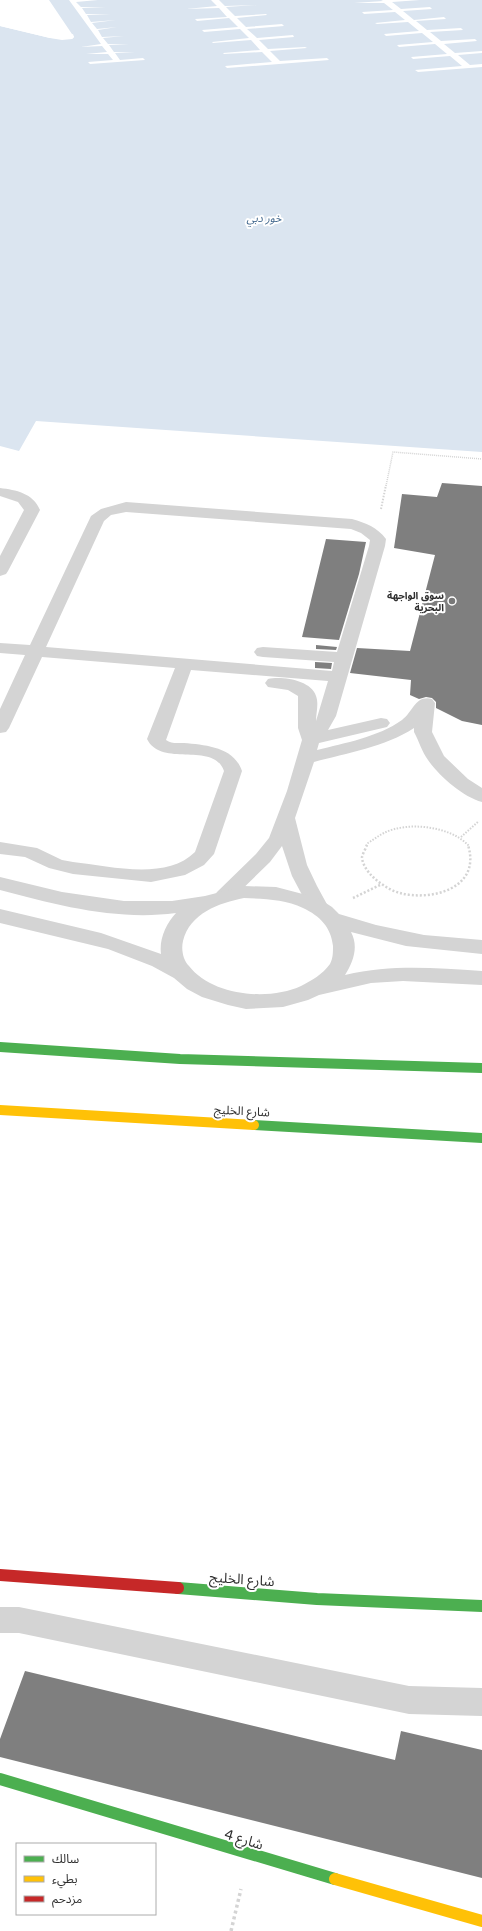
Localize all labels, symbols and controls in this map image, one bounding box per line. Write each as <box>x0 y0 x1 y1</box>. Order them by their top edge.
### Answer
water label: خور دبي <box>247 212 282 228</box>
place label: سوق الواجهة البحرية <box>387 590 444 614</box>
marker: سوق الواجهة البحرية <box>447 596 457 606</box>
street label: شارع الخليج <box>214 1103 270 1121</box>
street label: شارع الخليج <box>209 1569 275 1592</box>
street label: شارع 4 <box>222 1826 265 1855</box>
legend <box>16 1843 156 1915</box>
text: سالك <box>52 1852 79 1866</box>
text: بطيء <box>52 1872 78 1889</box>
text: مزدحم <box>52 1892 82 1908</box>

